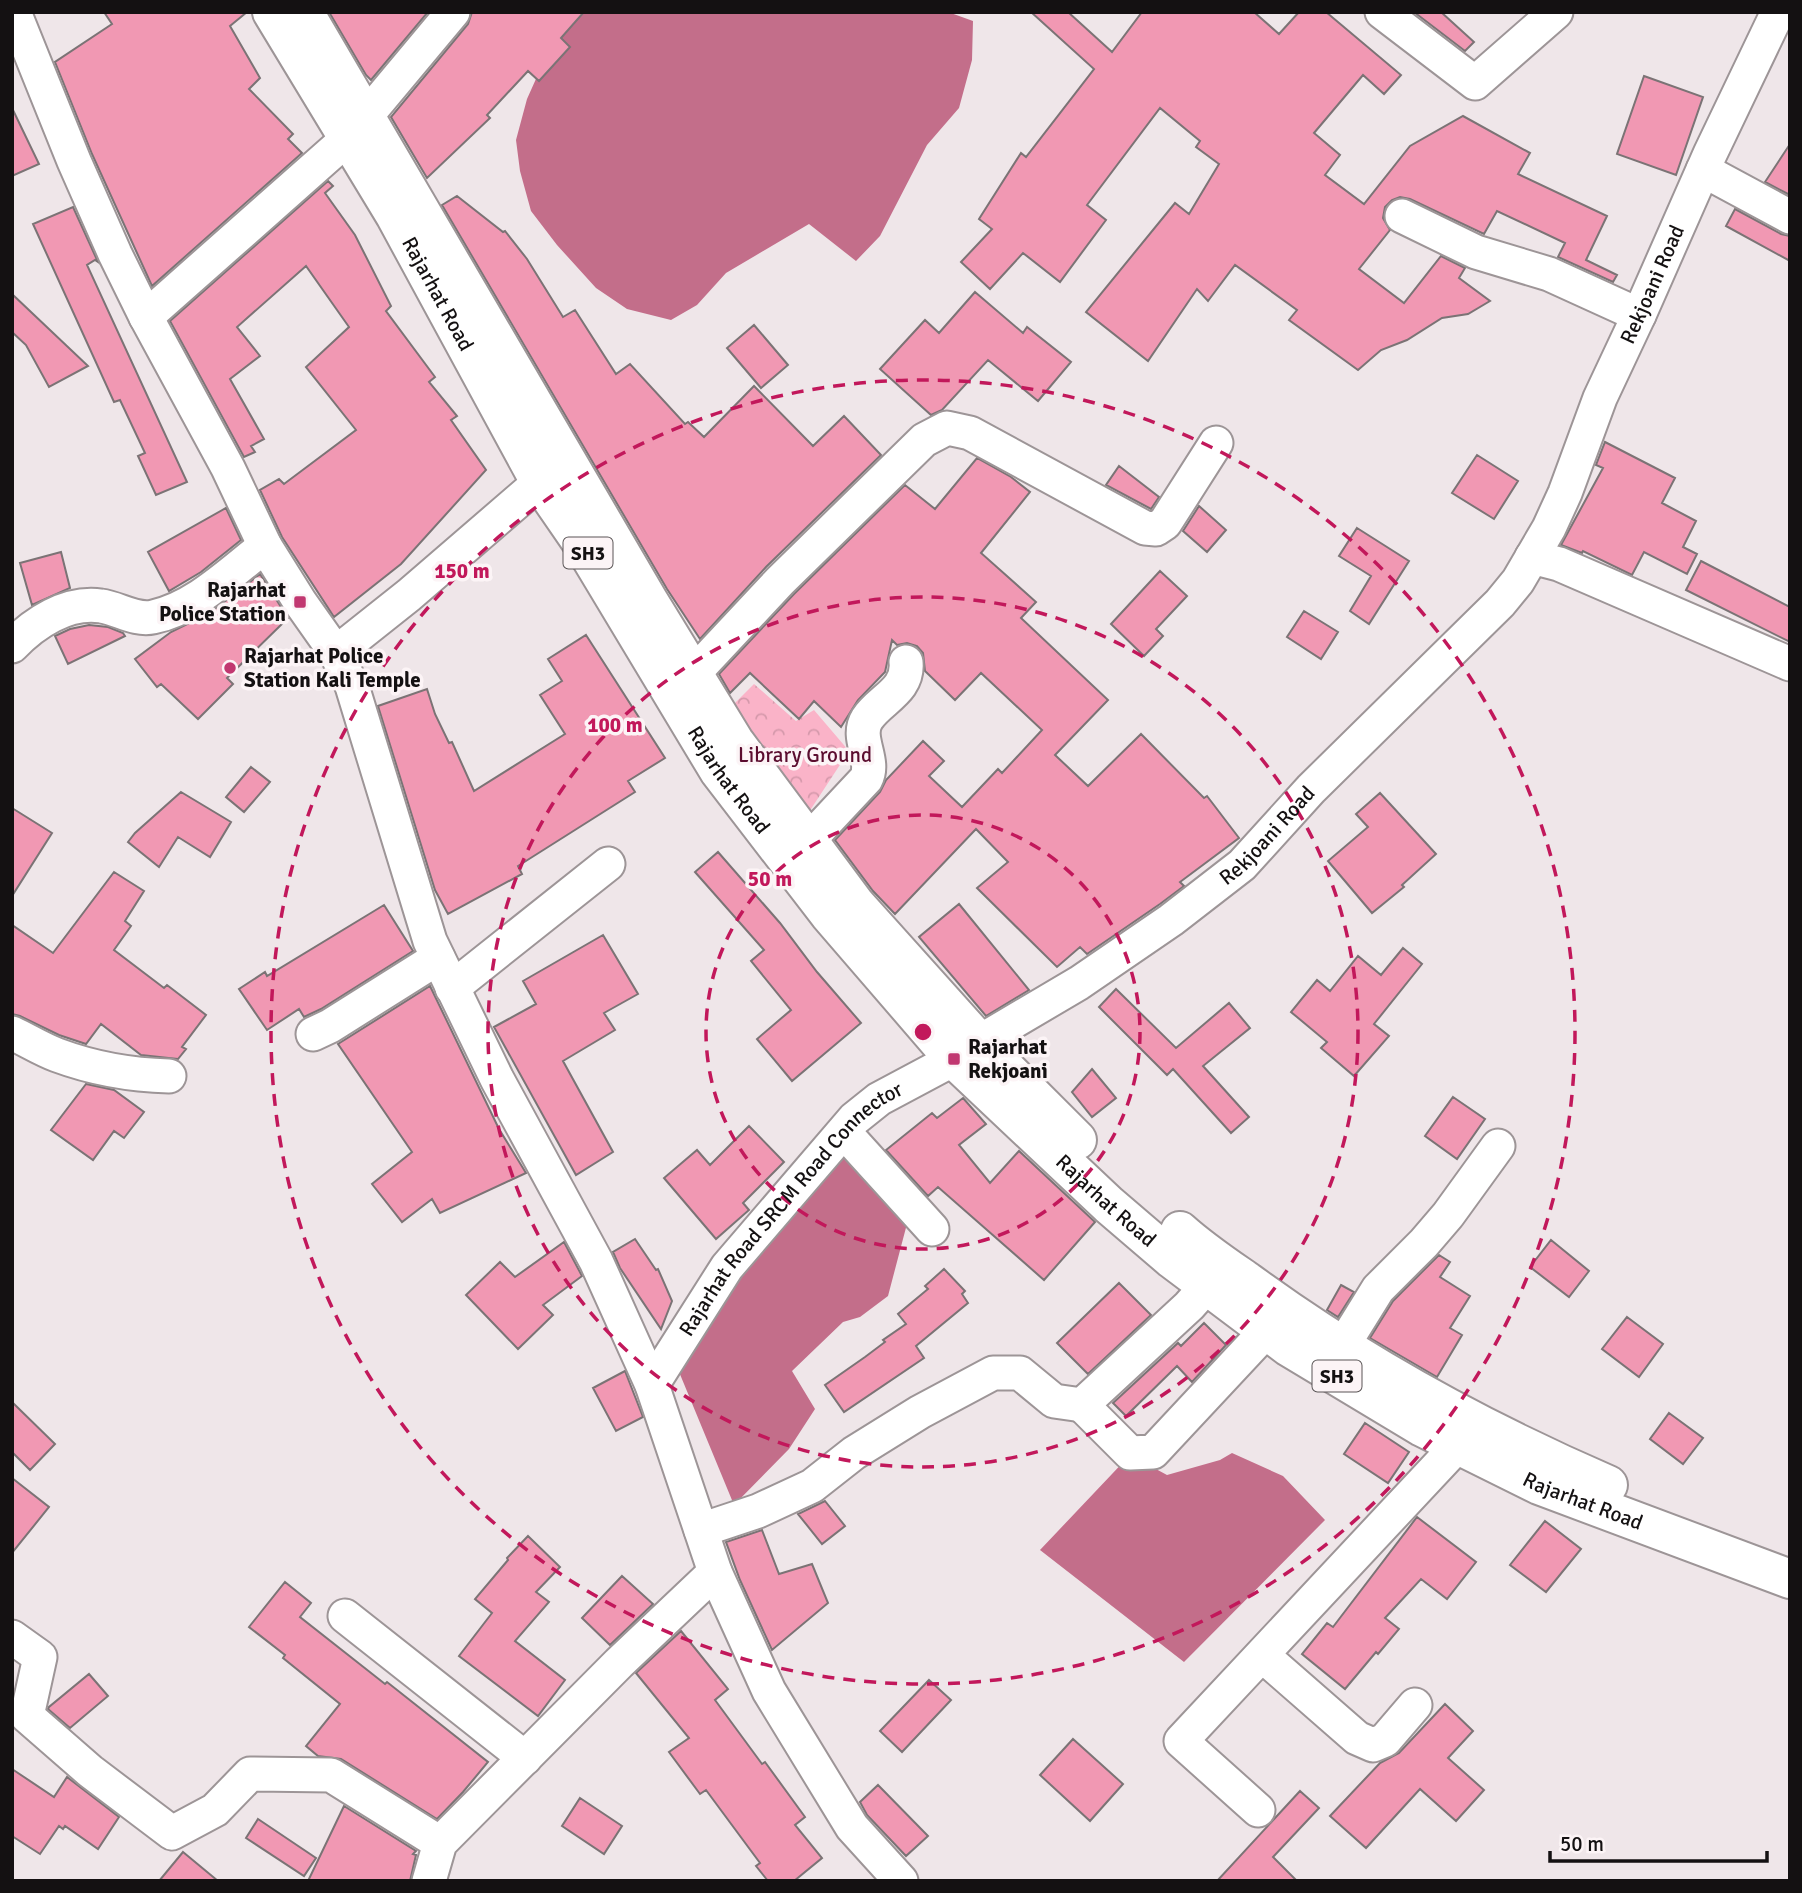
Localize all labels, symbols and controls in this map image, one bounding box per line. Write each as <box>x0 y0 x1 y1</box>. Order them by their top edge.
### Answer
street label: Rekjoani Road <box>1614 221 1690 348</box>
street label: Rajarhat Road <box>396 232 479 355</box>
road number: SH3 <box>564 538 612 568</box>
text: 150 m <box>434 558 490 584</box>
place label: Rajarhat Police Station <box>159 577 286 627</box>
marker: Rajarhat Police Station <box>292 594 308 610</box>
place label: Rajarhat Police Station Kali Temple <box>244 643 421 693</box>
marker: Rajarhat Police Station Kali Temple <box>222 660 238 676</box>
text: 100 m <box>587 712 643 738</box>
street label: Rajarhat Road <box>682 721 776 839</box>
park label: Library Ground <box>738 742 872 768</box>
street label: Rekjoani Road <box>1214 781 1320 891</box>
text: 50 m <box>748 866 792 892</box>
centre of rings <box>911 1020 935 1044</box>
place label: Rajarhat Rekjoani <box>968 1034 1048 1084</box>
marker: Rajarhat Rekjoani <box>946 1051 962 1067</box>
street label: Rajarhat Road SRCM Road Connector <box>673 1076 907 1341</box>
street label: Rajarhat Road <box>1050 1149 1162 1253</box>
road number: SH3 <box>1312 1360 1362 1392</box>
street label: Rajarhat Road <box>1519 1466 1646 1536</box>
scale bar <box>1550 1820 1767 1864</box>
text: 50 m <box>1560 1831 1604 1857</box>

